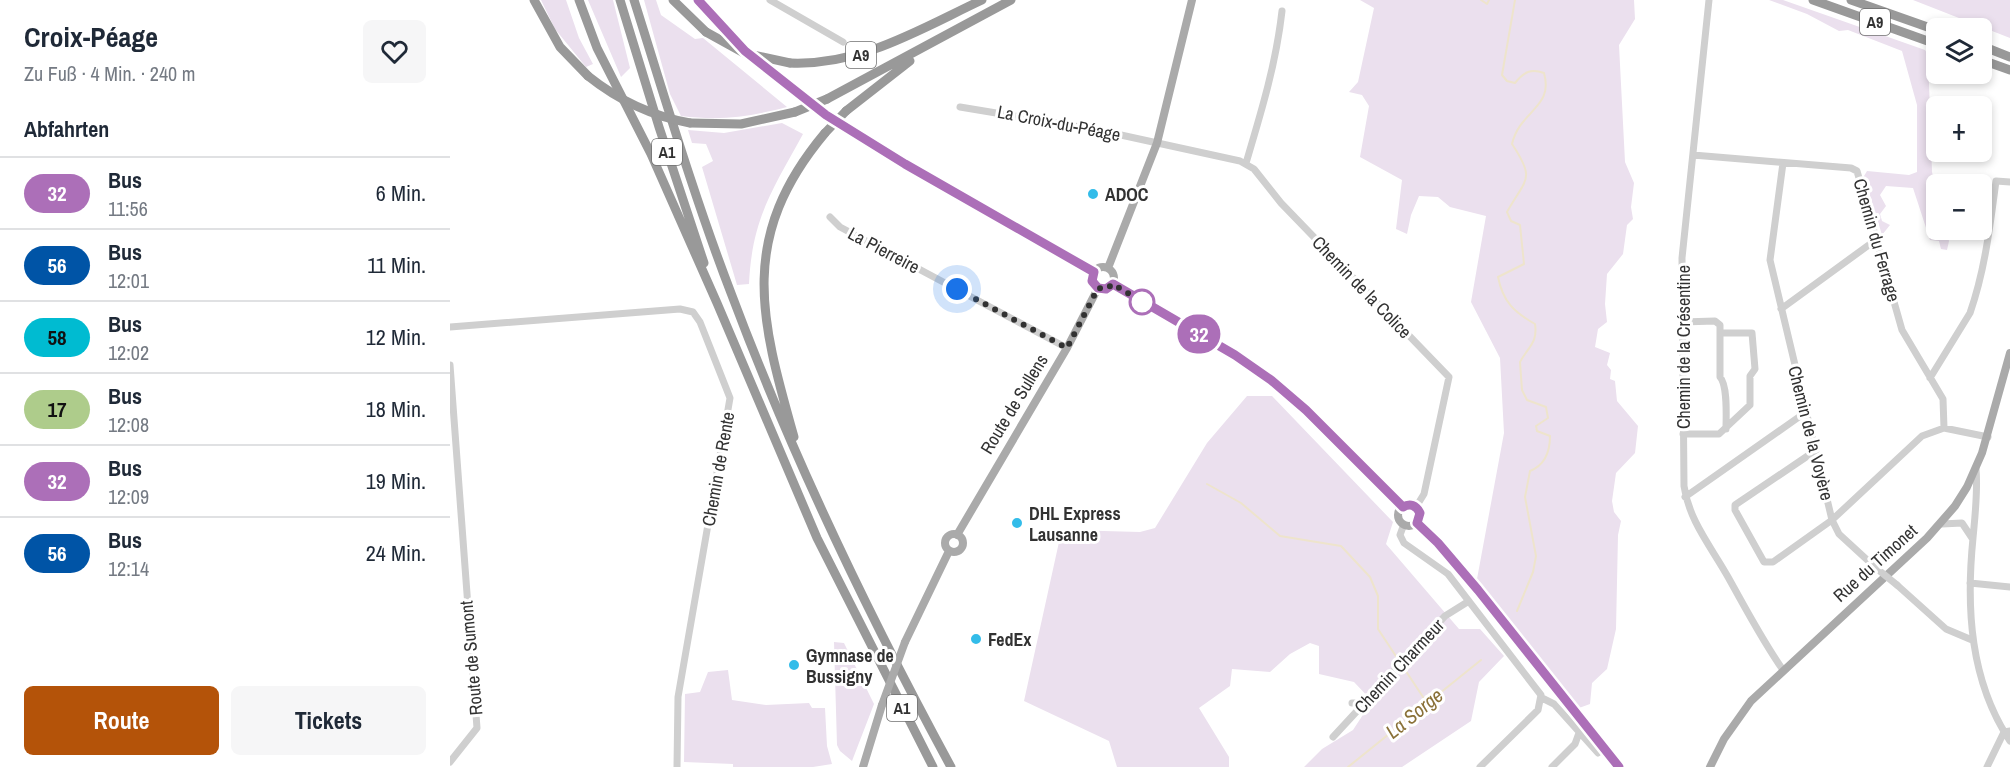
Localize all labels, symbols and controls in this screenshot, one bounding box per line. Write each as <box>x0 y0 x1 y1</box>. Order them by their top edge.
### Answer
road number: A9 <box>1860 9 1890 35</box>
text: Croix-Péage <box>24 18 158 56</box>
map controls <box>1926 18 1992 240</box>
button: layers <box>1926 18 1992 84</box>
button: heart <box>363 20 426 83</box>
road number: A9 <box>846 42 876 68</box>
text: Zu Fuß · 4 Min. · 240 m <box>24 60 195 87</box>
button: + <box>1926 96 1992 162</box>
street label: La Croix-du-Péage <box>995 99 1123 147</box>
text: Abfahrten <box>24 114 109 144</box>
road number: A1 <box>652 139 682 165</box>
text: Bus <box>108 165 142 195</box>
button: − <box>1926 174 1992 240</box>
street label: Chemin du Ferrage <box>1847 175 1907 305</box>
text: 6 Min. <box>376 178 426 208</box>
text: 32 <box>47 179 67 208</box>
place label: ADOC <box>1105 182 1149 207</box>
marker: ADOC <box>1086 187 1100 201</box>
text: 11:56 <box>108 195 148 222</box>
street label: La Pierreire <box>844 221 924 279</box>
street label: Chemin de la Colice <box>1307 230 1417 344</box>
text: Bus <box>108 237 142 267</box>
text: 11 Min. <box>367 250 426 280</box>
text: 56 <box>47 251 67 280</box>
street label: Chemin de la Crésentine <box>1671 265 1696 429</box>
text: 12:01 <box>108 267 149 294</box>
your location <box>942 274 972 304</box>
unlabelled marker <box>1129 289 1155 315</box>
text: Bus <box>108 309 142 339</box>
line badge: 32 <box>1172 314 1226 354</box>
text: 32 <box>1189 320 1209 349</box>
text: 12 Min. <box>366 322 426 352</box>
text: 58 <box>47 323 67 352</box>
text: 12:02 <box>108 339 149 366</box>
street label: Route de Sullens <box>974 349 1054 459</box>
street label: Chemin de la Voyère <box>1782 363 1840 503</box>
text: Bus <box>108 381 142 411</box>
text: 18 Min. <box>366 394 426 424</box>
text: 17 <box>47 395 67 424</box>
street label: Chemin de Rente <box>696 410 740 528</box>
text: 12:08 <box>108 411 149 438</box>
text: Bus <box>108 453 142 483</box>
text: 19 Min. <box>366 466 426 496</box>
text: 32 <box>47 467 67 496</box>
text: 12:09 <box>108 483 149 510</box>
place label: DHL Express Lausanne <box>1029 501 1121 547</box>
marker: DHL Express Lausanne <box>1010 516 1024 530</box>
street label: Rue du Timonet <box>1828 518 1922 608</box>
text: Bus <box>108 525 142 555</box>
text: 24 Min. <box>366 538 426 568</box>
text: 56 <box>47 539 67 568</box>
text: 12:14 <box>108 555 149 582</box>
street label: Route de Sumont <box>454 600 488 716</box>
street label: Chemin Charmeur <box>1348 613 1450 719</box>
place label: FedEx <box>988 627 1032 652</box>
marker: FedEx <box>969 632 983 646</box>
place label: Gymnase de Bussigny <box>806 643 894 689</box>
marker: Gymnase de Bussigny <box>787 658 801 672</box>
water label: La Sorge <box>1380 682 1448 744</box>
button: Route <box>24 686 219 755</box>
button: Tickets <box>231 686 426 755</box>
road number: A1 <box>887 695 917 721</box>

